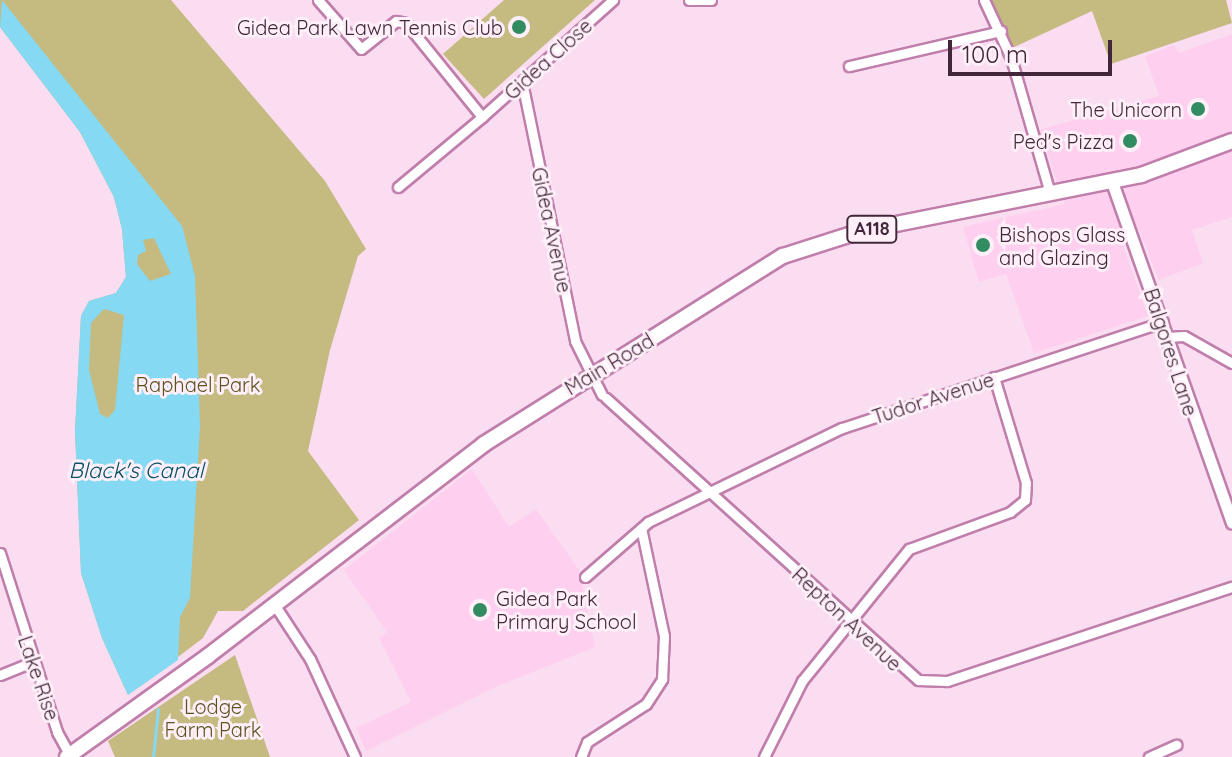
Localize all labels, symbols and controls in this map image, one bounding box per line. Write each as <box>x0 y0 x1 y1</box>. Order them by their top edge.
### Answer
street label: Gidea Close <box>499 13 597 105</box>
place label: Gidea Park Lawn Tennis Club <box>237 15 503 39</box>
marker: Gidea Park Lawn Tennis Club <box>510 18 528 36</box>
scale bar <box>952 24 1116 74</box>
text: 100 m <box>962 39 1028 69</box>
place label: The Unicorn <box>1070 97 1182 121</box>
marker: The Unicorn <box>1189 100 1207 118</box>
place label: Ped's Pizza <box>1013 129 1114 153</box>
marker: Ped's Pizza <box>1121 132 1139 150</box>
street label: Gidea Avenue <box>527 165 577 295</box>
road number: A118 <box>846 215 898 243</box>
place label: Bishops Glass and Glazing <box>999 222 1125 269</box>
marker: Bishops Glass and Glazing <box>974 236 992 254</box>
street label: Balgores Lane <box>1139 285 1203 419</box>
street label: Main Road <box>560 328 658 400</box>
street label: Tudor Avenue <box>869 367 997 429</box>
park label: Raphael Park <box>136 372 260 396</box>
water label: Black's Canal <box>68 458 204 484</box>
street label: Repton Avenue <box>787 562 907 676</box>
place label: Gidea Park Primary School <box>496 586 636 633</box>
marker: Gidea Park Primary School <box>471 601 489 619</box>
street label: Lake Rise <box>13 632 65 724</box>
park label: Lodge Farm Park <box>165 694 261 741</box>

